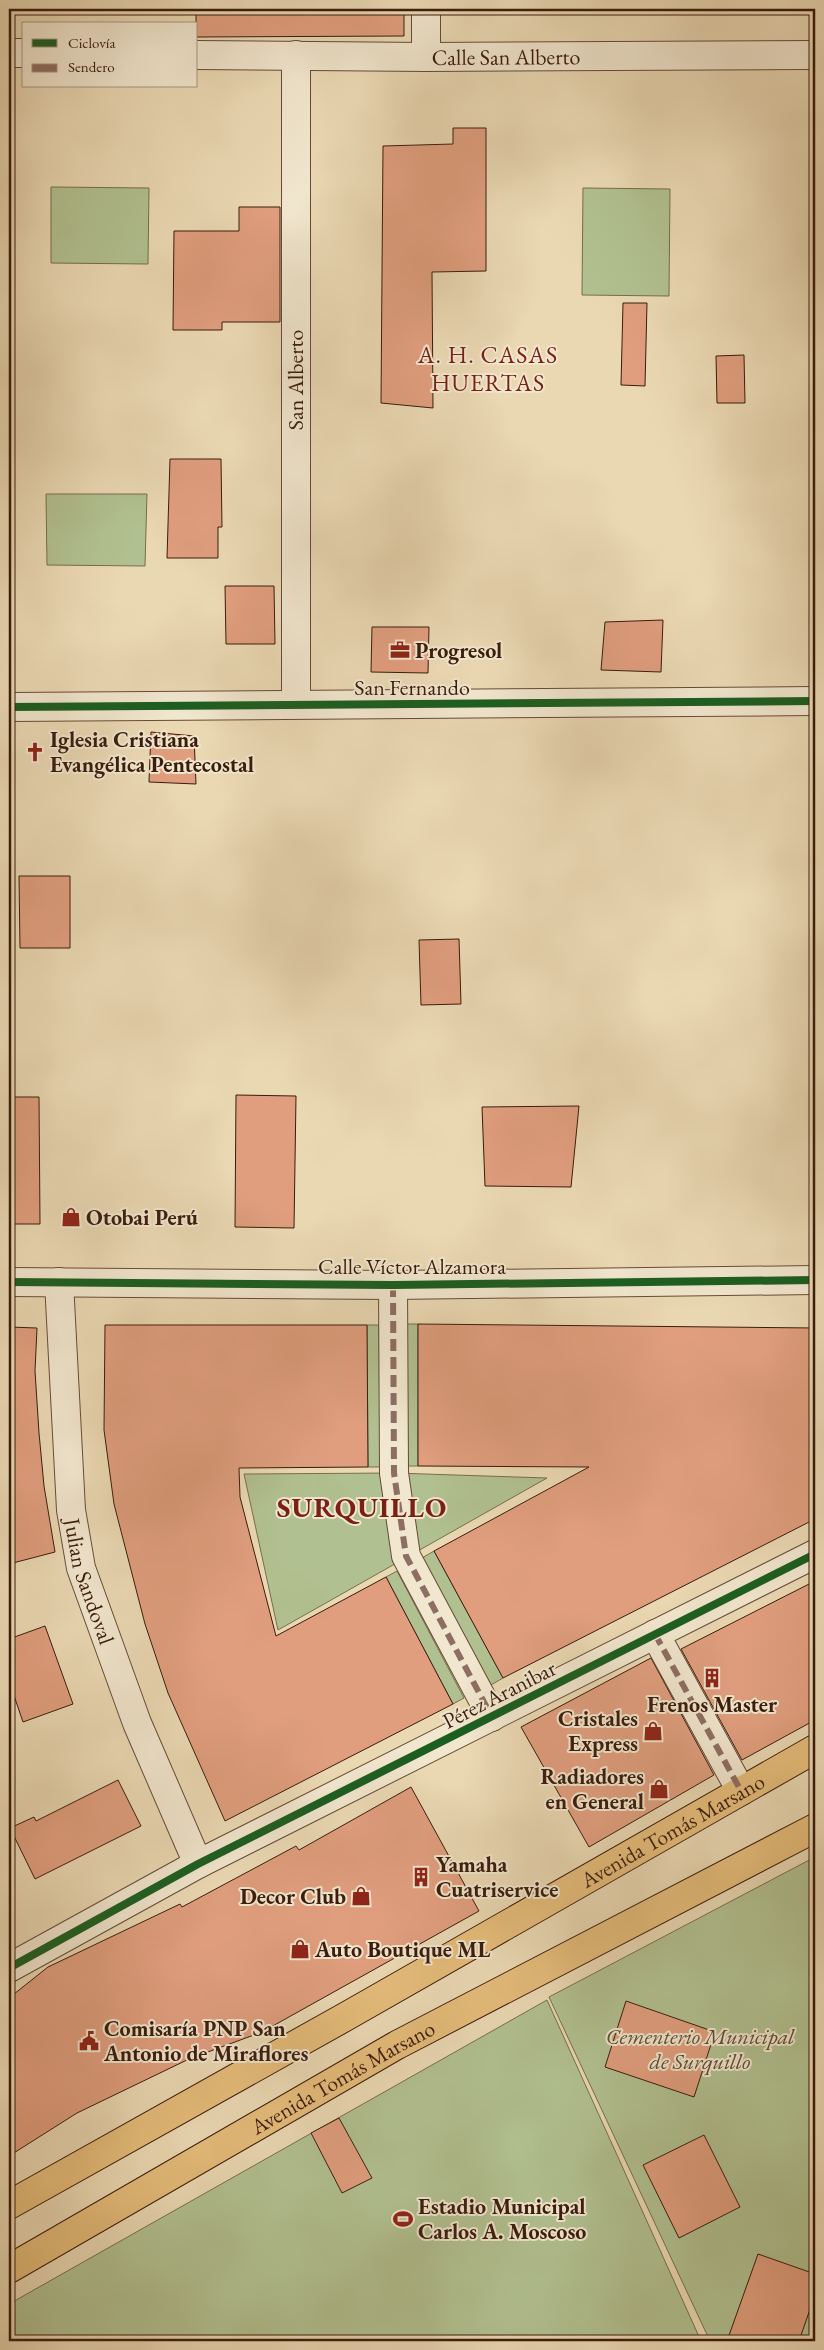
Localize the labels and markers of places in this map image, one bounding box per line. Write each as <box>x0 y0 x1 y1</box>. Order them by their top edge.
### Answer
place label: Progresol <box>415 636 502 665</box>
office icon: Progresol <box>389 639 411 661</box>
place label: Iglesia Cristiana Evangélica Pentecostal <box>50 725 254 779</box>
church icon: Iglesia Cristiana Evangélica Pentecostal <box>24 741 46 763</box>
place label: Otobai Perú <box>86 1203 198 1232</box>
shop icon: Otobai Perú <box>60 1206 82 1228</box>
building icon: Frenos Master <box>701 1667 723 1689</box>
place label: Frenos Master <box>647 1690 778 1719</box>
place label: Cristales Express <box>558 1704 638 1758</box>
shop icon: Cristales Express <box>642 1720 664 1742</box>
place label: Radiadores en General <box>541 1762 644 1816</box>
shop icon: Radiadores en General <box>648 1778 670 1800</box>
place label: Yamaha Cuatriservice <box>436 1850 558 1904</box>
building icon: Yamaha Cuatriservice <box>410 1866 432 1888</box>
place label: Decor Club <box>240 1882 346 1911</box>
shop icon: Decor Club <box>350 1885 372 1907</box>
place label: Auto Boutique ML <box>314 1935 490 1964</box>
shop icon: Auto Boutique ML <box>289 1938 311 1960</box>
place label: Comisaría PNP San Antonio de Miraflores <box>103 2014 308 2068</box>
public building icon: Comisaría PNP San Antonio de Miraflores <box>78 2030 100 2052</box>
place label: Estadio Municipal Carlos A. Moscoso <box>418 2192 586 2246</box>
sports icon: Estadio Municipal Carlos A. Moscoso <box>392 2208 414 2230</box>

